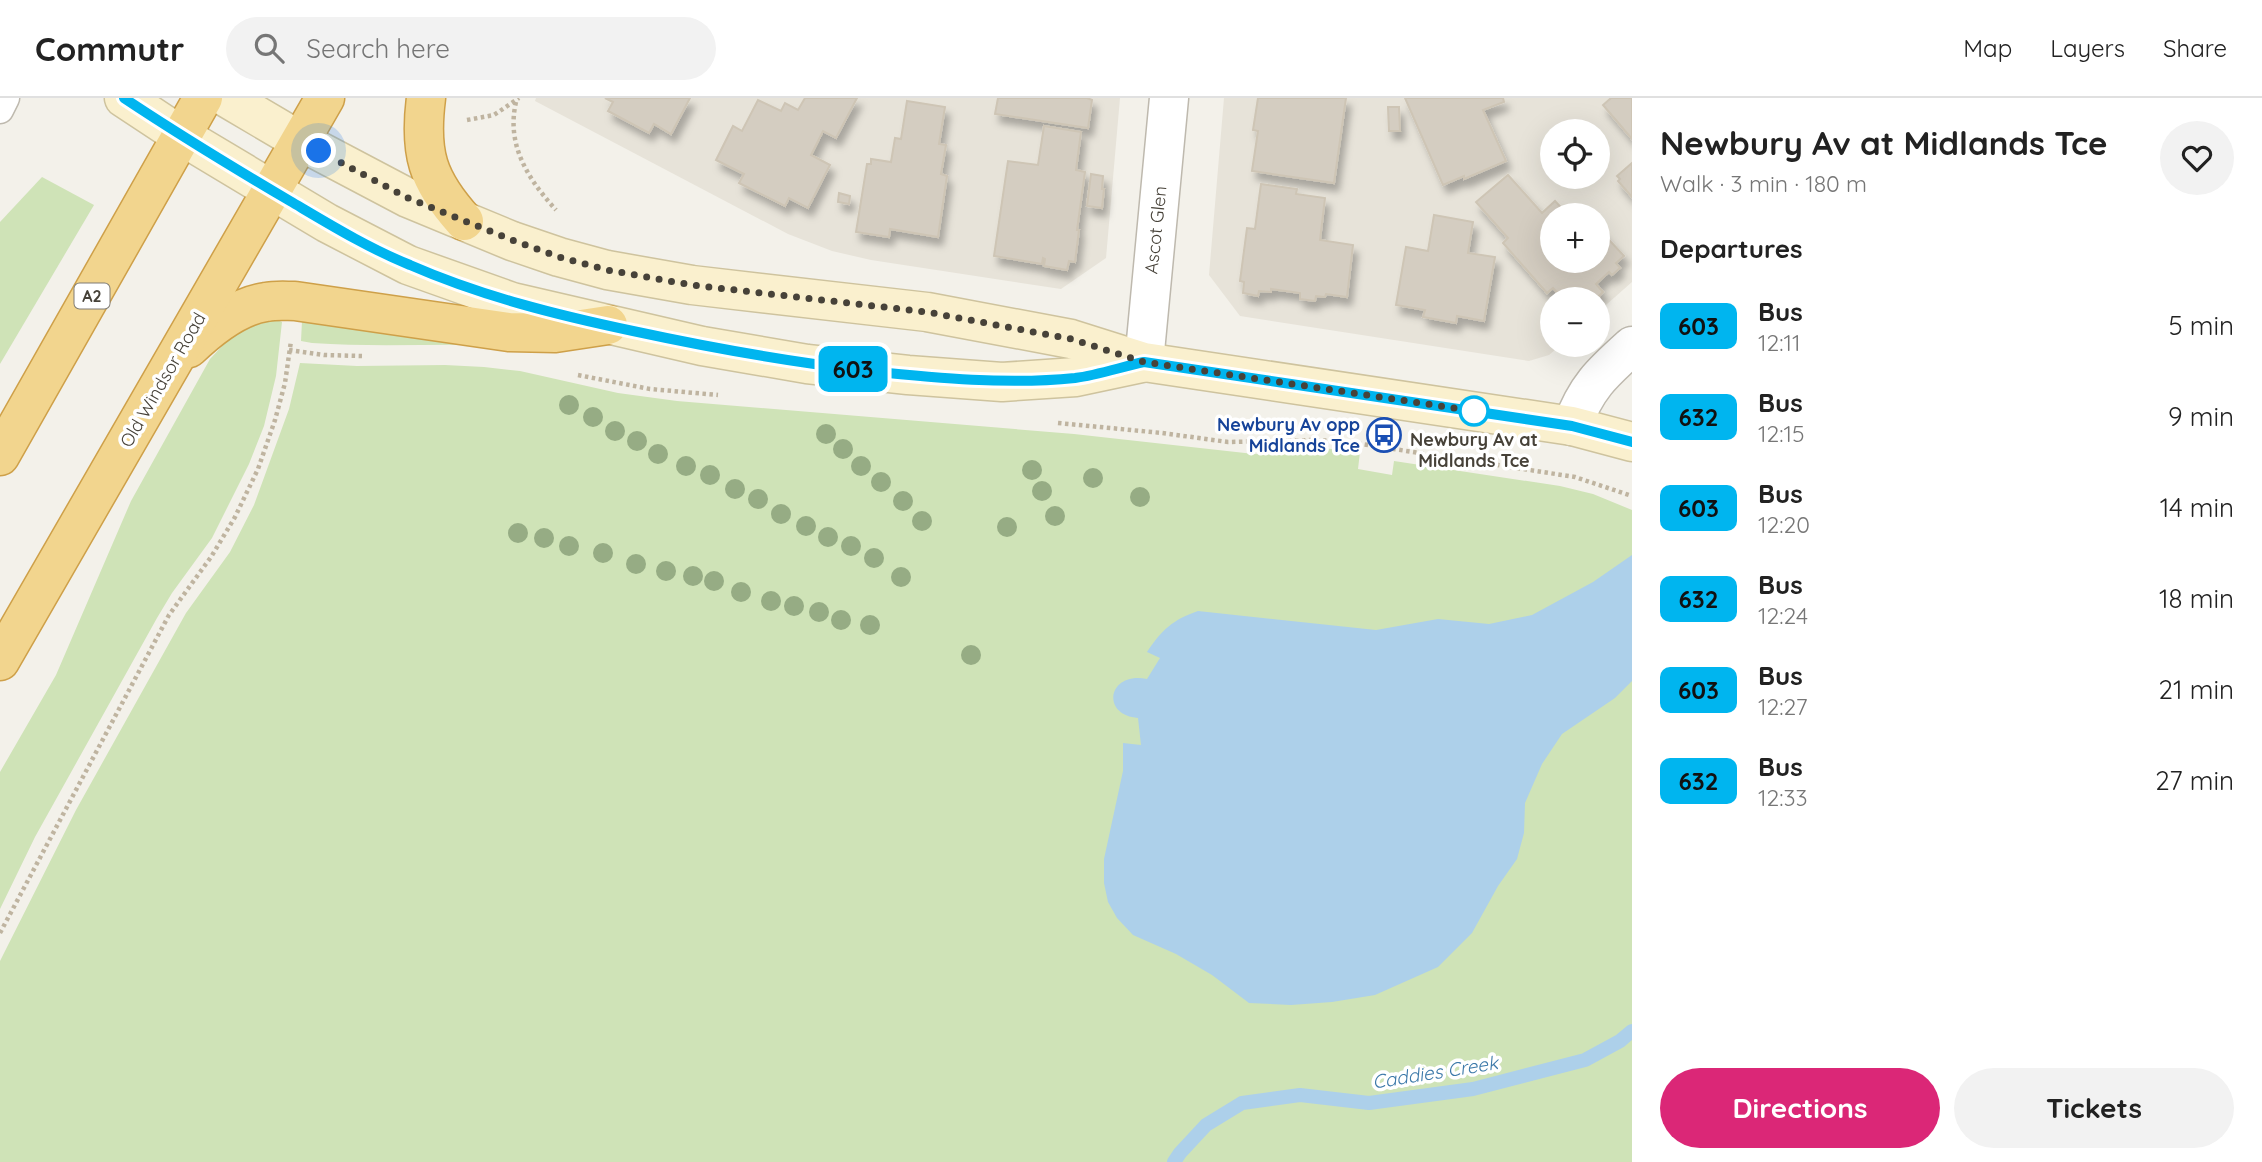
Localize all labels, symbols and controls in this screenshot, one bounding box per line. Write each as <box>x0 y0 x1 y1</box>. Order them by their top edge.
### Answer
search box <box>226 17 716 80</box>
text: Commutr <box>35 28 184 69</box>
icon: search <box>250 29 288 67</box>
text: Search here <box>306 32 450 65</box>
text: Map <box>1963 33 2012 63</box>
text: Layers <box>2050 33 2125 63</box>
text: Share <box>2163 33 2227 63</box>
map controls <box>1540 119 1610 357</box>
button: locate <box>1540 119 1610 189</box>
button: heart <box>2160 121 2234 195</box>
text: Newbury Av at Midlands Tce <box>1660 122 2108 163</box>
your location <box>301 133 336 168</box>
text: Walk · 3 min · 180 m <box>1660 169 1867 198</box>
street label: Ascot Glen <box>1139 185 1172 275</box>
button: + <box>1540 203 1610 273</box>
text: Departures <box>1660 232 1803 265</box>
road number: A2 <box>74 284 110 308</box>
button: − <box>1540 287 1610 357</box>
text: Bus <box>1758 295 1803 328</box>
street label: Old Windsor Road <box>115 308 211 451</box>
text: 5 min <box>2168 309 2234 342</box>
text: 603 <box>1678 311 1719 341</box>
text: 12:11 <box>1758 328 1801 357</box>
line badge: 603 <box>813 346 893 392</box>
text: 603 <box>833 354 873 384</box>
text: Bus <box>1758 386 1803 419</box>
marker: Newbury Av at Midlands Tce <box>1459 396 1489 426</box>
text: 9 min <box>2168 400 2234 433</box>
text: 632 <box>1679 402 1718 432</box>
place label: Newbury Av opp Midlands Tce <box>1217 413 1360 457</box>
bus stop icon: Newbury Av opp Midlands Tce <box>1365 416 1403 454</box>
text: 12:15 <box>1758 419 1805 448</box>
place label: Newbury Av at Midlands Tce <box>1410 428 1538 472</box>
text: Bus <box>1758 477 1803 510</box>
text: 14 min <box>2160 491 2234 524</box>
text: 603 <box>1678 493 1719 523</box>
text: 12:20 <box>1758 510 1810 539</box>
text: Bus <box>1758 568 1803 601</box>
text: 18 min <box>2159 582 2234 615</box>
text: 632 <box>1679 584 1718 614</box>
text: 12:24 <box>1758 601 1808 630</box>
text: Bus <box>1758 659 1803 692</box>
text: 21 min <box>2159 673 2234 706</box>
text: 603 <box>1678 675 1719 705</box>
text: 12:27 <box>1758 692 1808 721</box>
text: Bus <box>1758 750 1803 783</box>
text: 27 min <box>2155 764 2234 797</box>
text: 632 <box>1679 766 1718 796</box>
text: 12:33 <box>1758 783 1808 812</box>
water label: Caddies Creek <box>1371 1050 1501 1094</box>
button: Directions <box>1660 1068 1940 1148</box>
button: Tickets <box>1954 1068 2234 1148</box>

